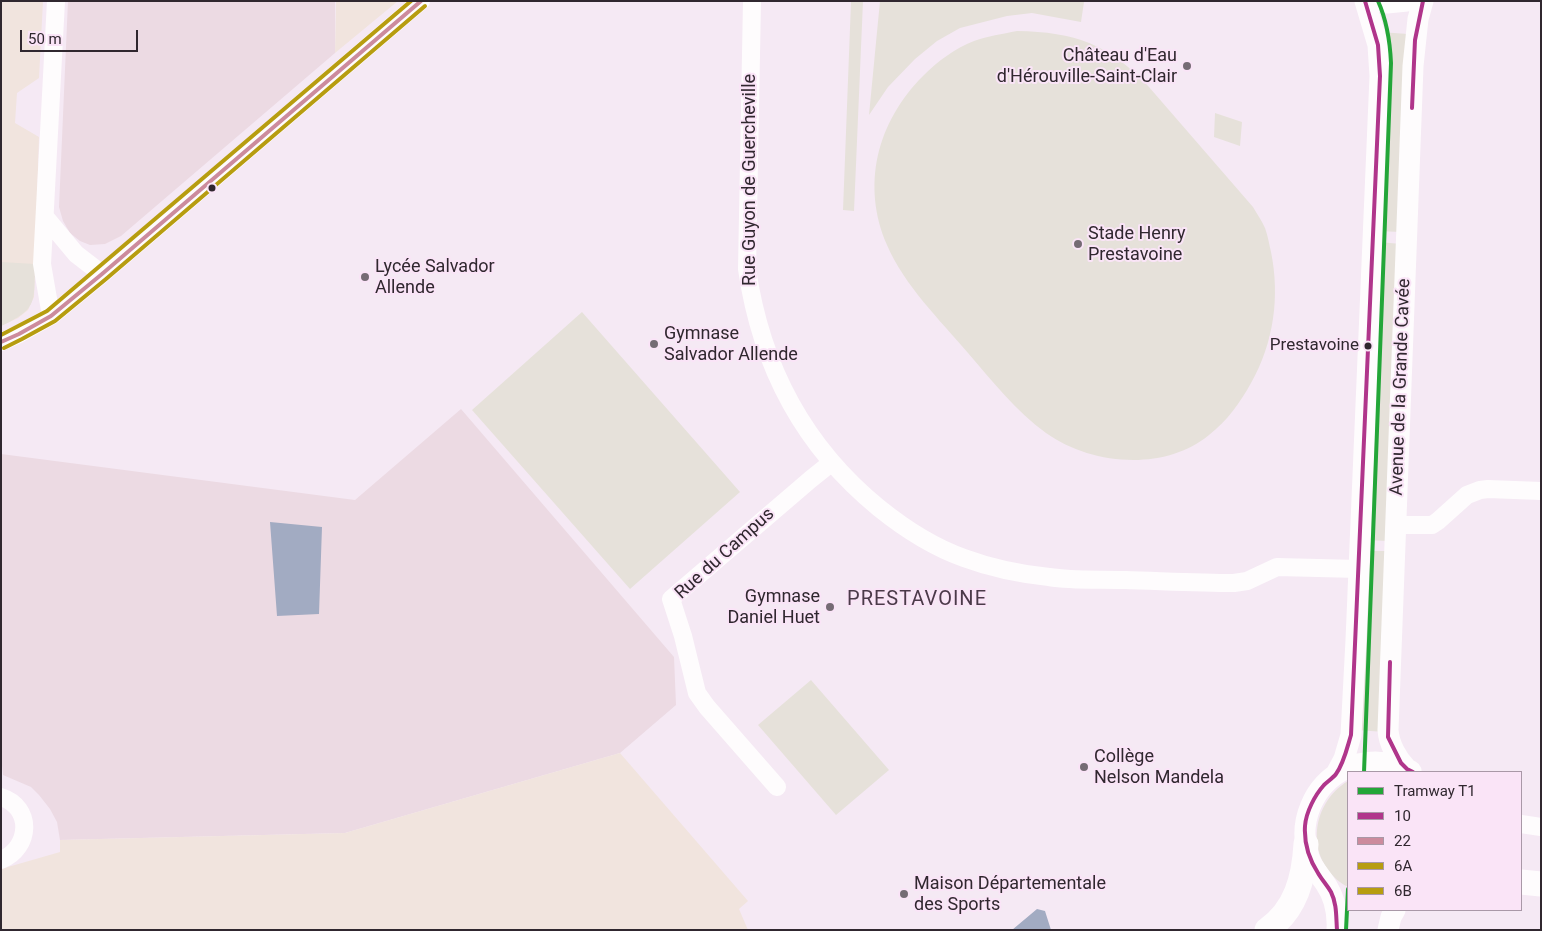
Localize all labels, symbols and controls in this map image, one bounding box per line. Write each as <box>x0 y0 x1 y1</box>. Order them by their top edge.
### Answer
scale bar <box>22 20 140 52</box>
text: 50 m <box>28 30 62 48</box>
place label: Château d'Eau d'Hérouville-Saint-Clair <box>997 45 1177 88</box>
marker: Château d'Eau d'Hérouville-Saint-Clair <box>1181 60 1193 72</box>
street label: Rue Guyon de Guercheville <box>739 74 761 286</box>
unlabelled marker <box>207 183 217 193</box>
place label: Stade Henry Prestavoine <box>1088 223 1186 266</box>
marker: Stade Henry Prestavoine <box>1072 238 1084 250</box>
place label: Lycée Salvador Allende <box>375 256 495 298</box>
marker: Lycée Salvador Allende <box>359 271 371 283</box>
street label: Avenue de la Grande Cavée <box>1386 278 1416 496</box>
place label: Gymnase Salvador Allende <box>664 323 798 366</box>
place label: Prestavoine <box>1270 336 1359 356</box>
marker: Gymnase Salvador Allende <box>648 338 660 350</box>
marker: Prestavoine <box>1363 341 1373 351</box>
street label: Rue du Campus <box>671 504 779 604</box>
place label: Gymnase Daniel Huet <box>727 586 820 628</box>
district label: PRESTAVOINE <box>846 588 988 612</box>
marker: Gymnase Daniel Huet <box>824 601 836 613</box>
place label: Collège Nelson Mandela <box>1094 746 1224 789</box>
marker: Collège Nelson Mandela <box>1078 761 1090 773</box>
legend <box>1347 771 1522 911</box>
text: Tramway T1 <box>1394 782 1476 800</box>
text: 10 <box>1394 807 1411 825</box>
text: 22 <box>1394 832 1411 850</box>
text: 6A <box>1394 857 1412 875</box>
place label: Maison Départementale des Sports <box>914 873 1106 916</box>
text: 6B <box>1394 882 1412 900</box>
marker: Maison Départementale des Sports <box>898 888 910 900</box>

